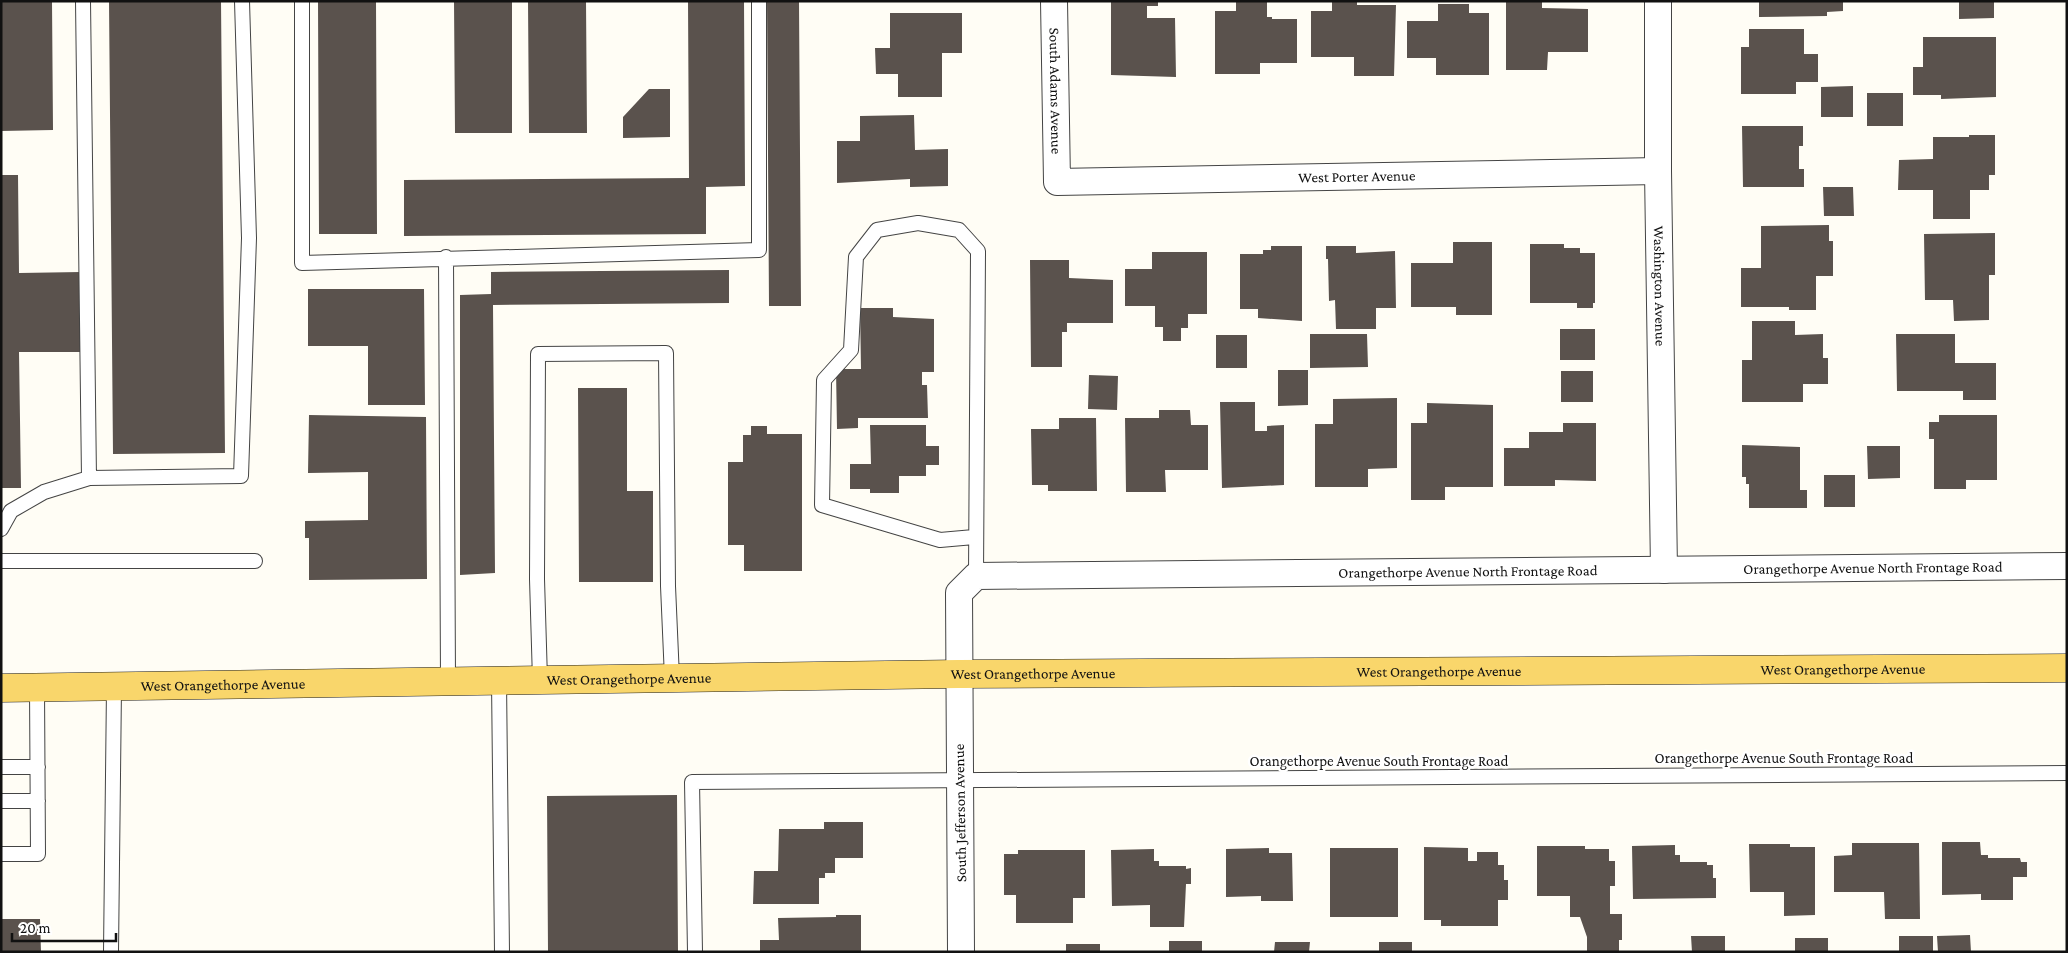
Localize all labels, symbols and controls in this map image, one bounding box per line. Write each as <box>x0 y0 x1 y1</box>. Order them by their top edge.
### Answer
street label: South Adams Avenue <box>1046 28 1065 155</box>
street label: West Porter Avenue <box>1298 167 1416 186</box>
street label: Washington Avenue <box>1651 226 1669 347</box>
street label: Orangethorpe Avenue North Frontage Road <box>1743 559 2003 578</box>
street label: Orangethorpe Avenue North Frontage Road <box>1338 562 1598 581</box>
street label: West Orangethorpe Avenue <box>1761 661 1926 678</box>
street label: West Orangethorpe Avenue <box>1357 663 1522 680</box>
street label: West Orangethorpe Avenue <box>950 665 1116 683</box>
street label: West Orangethorpe Avenue <box>547 670 712 688</box>
street label: West Orangethorpe Avenue <box>141 676 306 694</box>
street label: South Jefferson Avenue <box>951 743 970 882</box>
street label: Orangethorpe Avenue South Frontage Road <box>1655 750 1914 767</box>
street label: Orangethorpe Avenue South Frontage Road <box>1250 753 1509 770</box>
scale bar <box>12 910 116 942</box>
text: 20 m <box>20 920 51 936</box>

